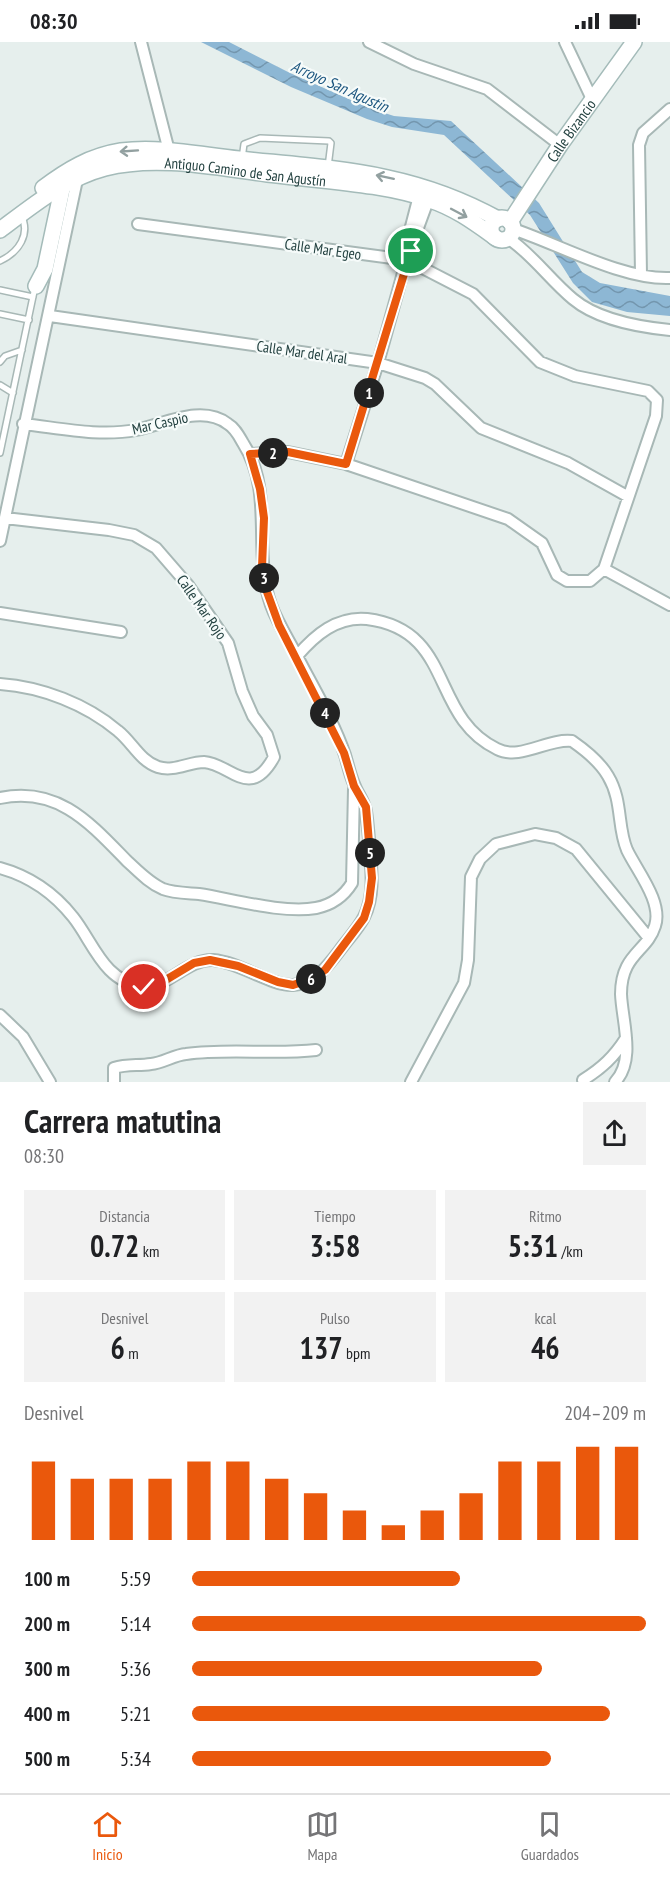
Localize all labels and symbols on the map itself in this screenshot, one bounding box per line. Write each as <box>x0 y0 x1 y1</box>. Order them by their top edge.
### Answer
water label: Arroyo San Agustin <box>288 56 393 117</box>
street label: Calle Bizancio <box>542 95 599 165</box>
one-way arrow <box>119 146 139 157</box>
street label: Antiguo Camino de San Agustín <box>164 153 327 190</box>
one-way arrow <box>375 171 395 182</box>
one-way arrow <box>450 208 468 219</box>
pin <box>385 225 436 276</box>
street label: Calle Mar Egeo <box>283 234 363 264</box>
street label: Calle Mar del Aral <box>255 336 349 368</box>
pin: 1 <box>354 378 384 408</box>
street label: Mar Caspio <box>130 407 190 439</box>
pin: 2 <box>258 438 288 468</box>
pin: 3 <box>249 563 279 593</box>
street label: Calle Mar Rojo <box>173 571 231 643</box>
pin: 4 <box>310 698 340 728</box>
pin: 5 <box>355 838 385 868</box>
pin <box>118 961 169 1012</box>
pin: 6 <box>296 964 326 994</box>

